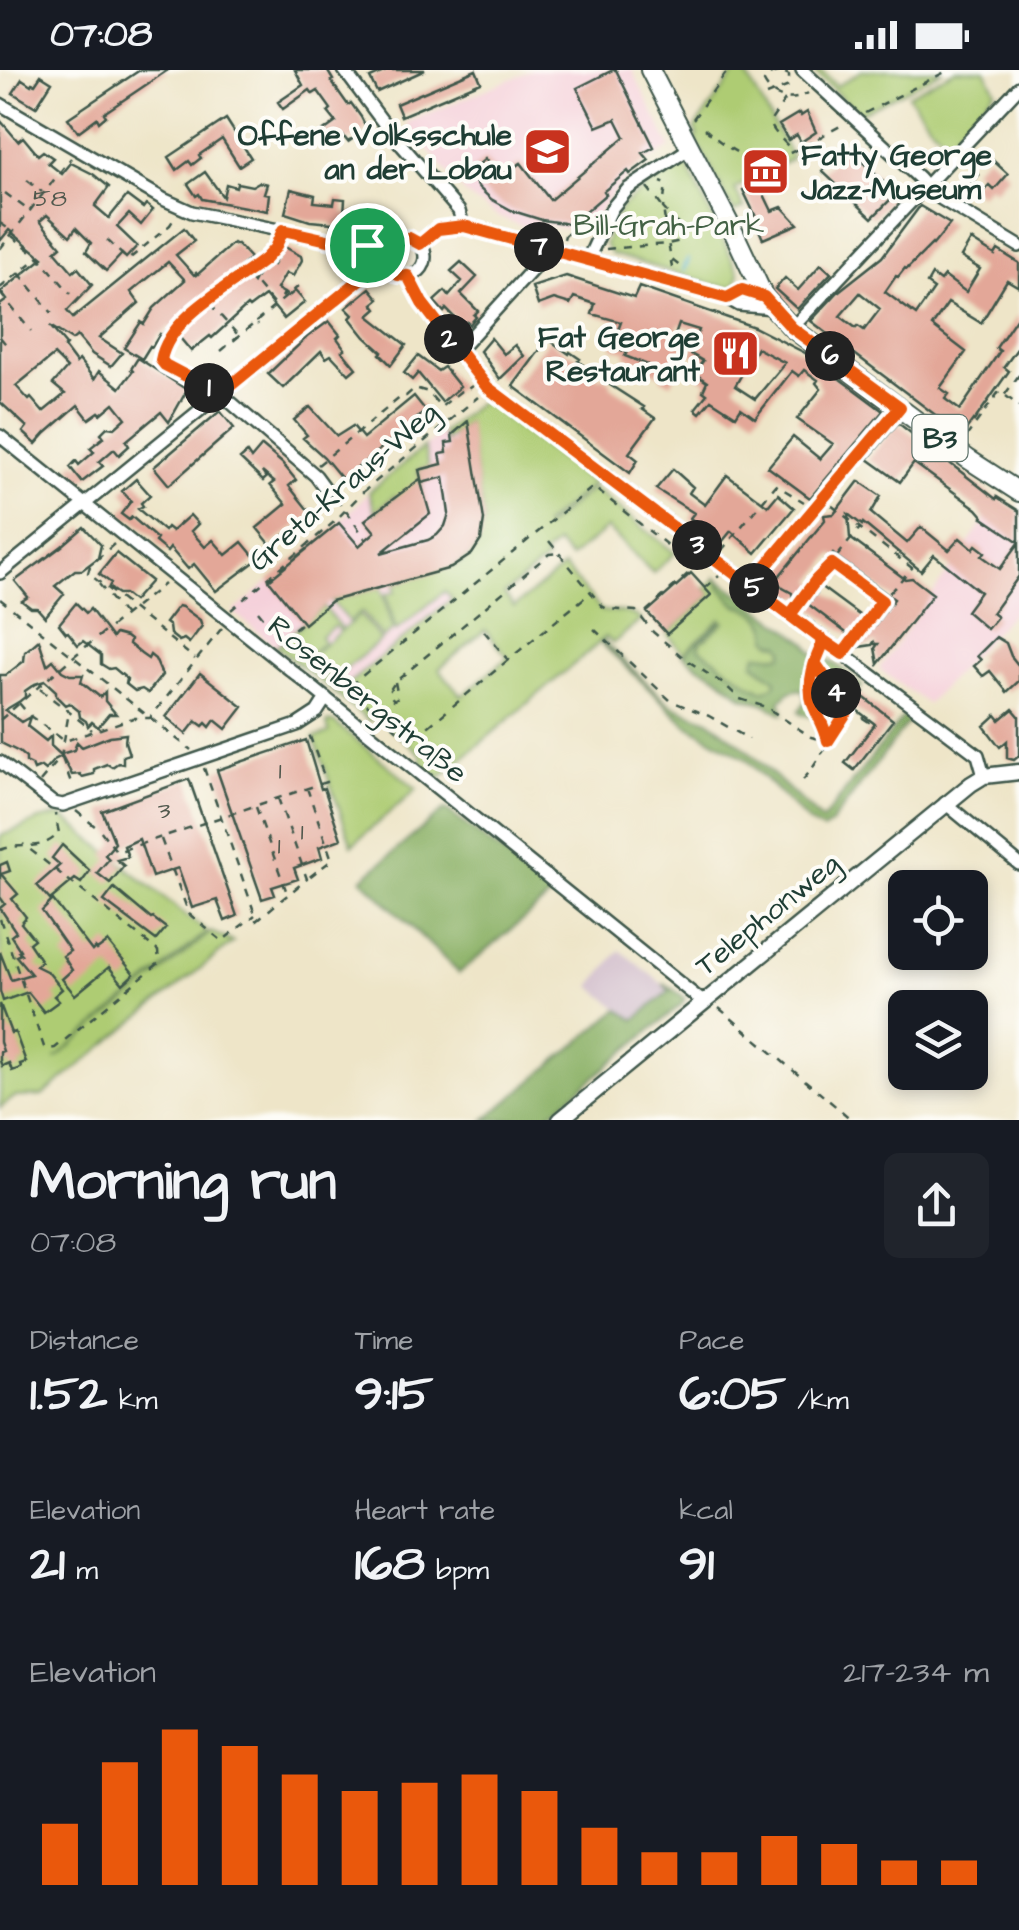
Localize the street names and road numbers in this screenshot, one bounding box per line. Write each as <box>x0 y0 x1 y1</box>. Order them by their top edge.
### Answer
street label: Greta-Kraus-Weg <box>239 392 449 582</box>
road number: B3 <box>912 415 968 461</box>
street label: Rosenbergstraße <box>258 606 476 794</box>
street label: Telephonweg <box>686 843 850 987</box>

